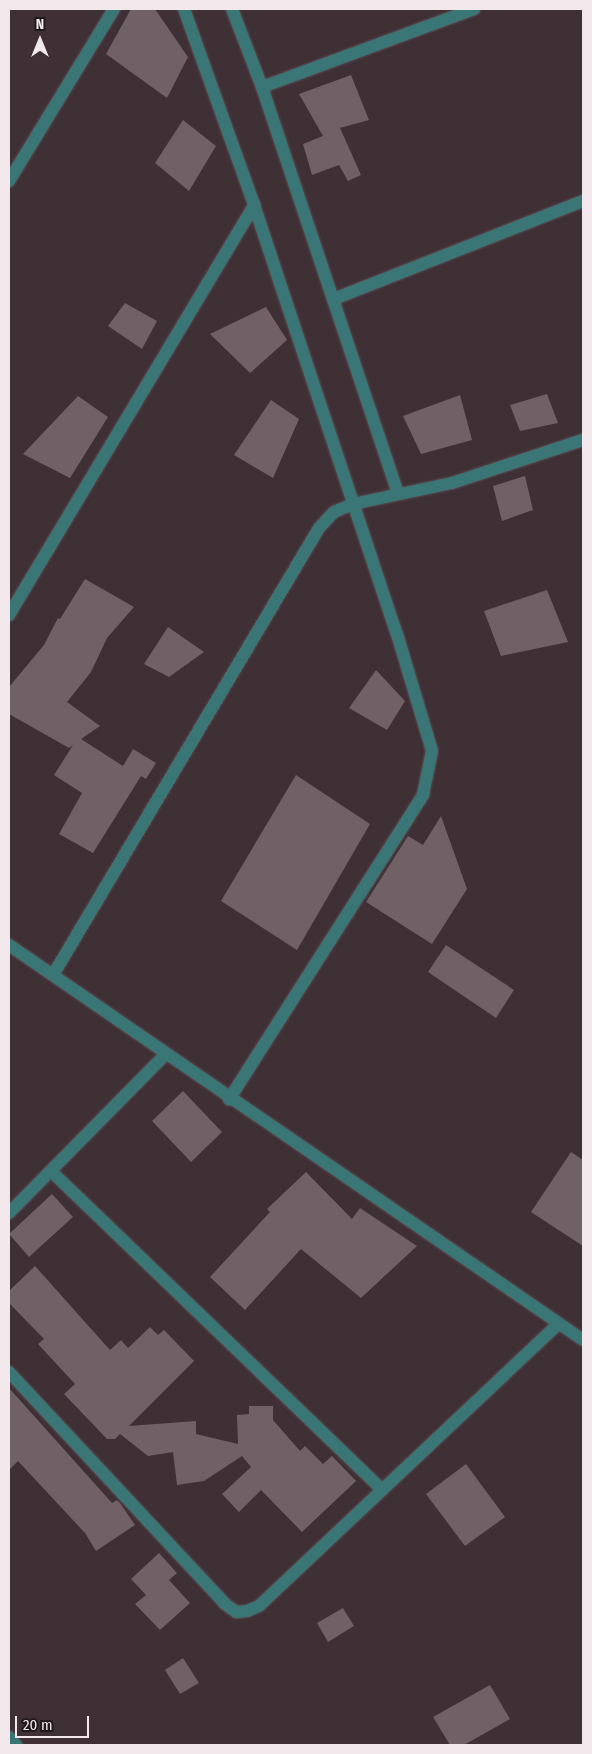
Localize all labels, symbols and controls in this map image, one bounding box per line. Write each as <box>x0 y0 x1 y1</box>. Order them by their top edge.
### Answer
north arrow <box>15 15 65 65</box>
text: N <box>36 16 44 33</box>
scale bar <box>18 1706 91 1738</box>
text: 20 m <box>23 1716 53 1734</box>

